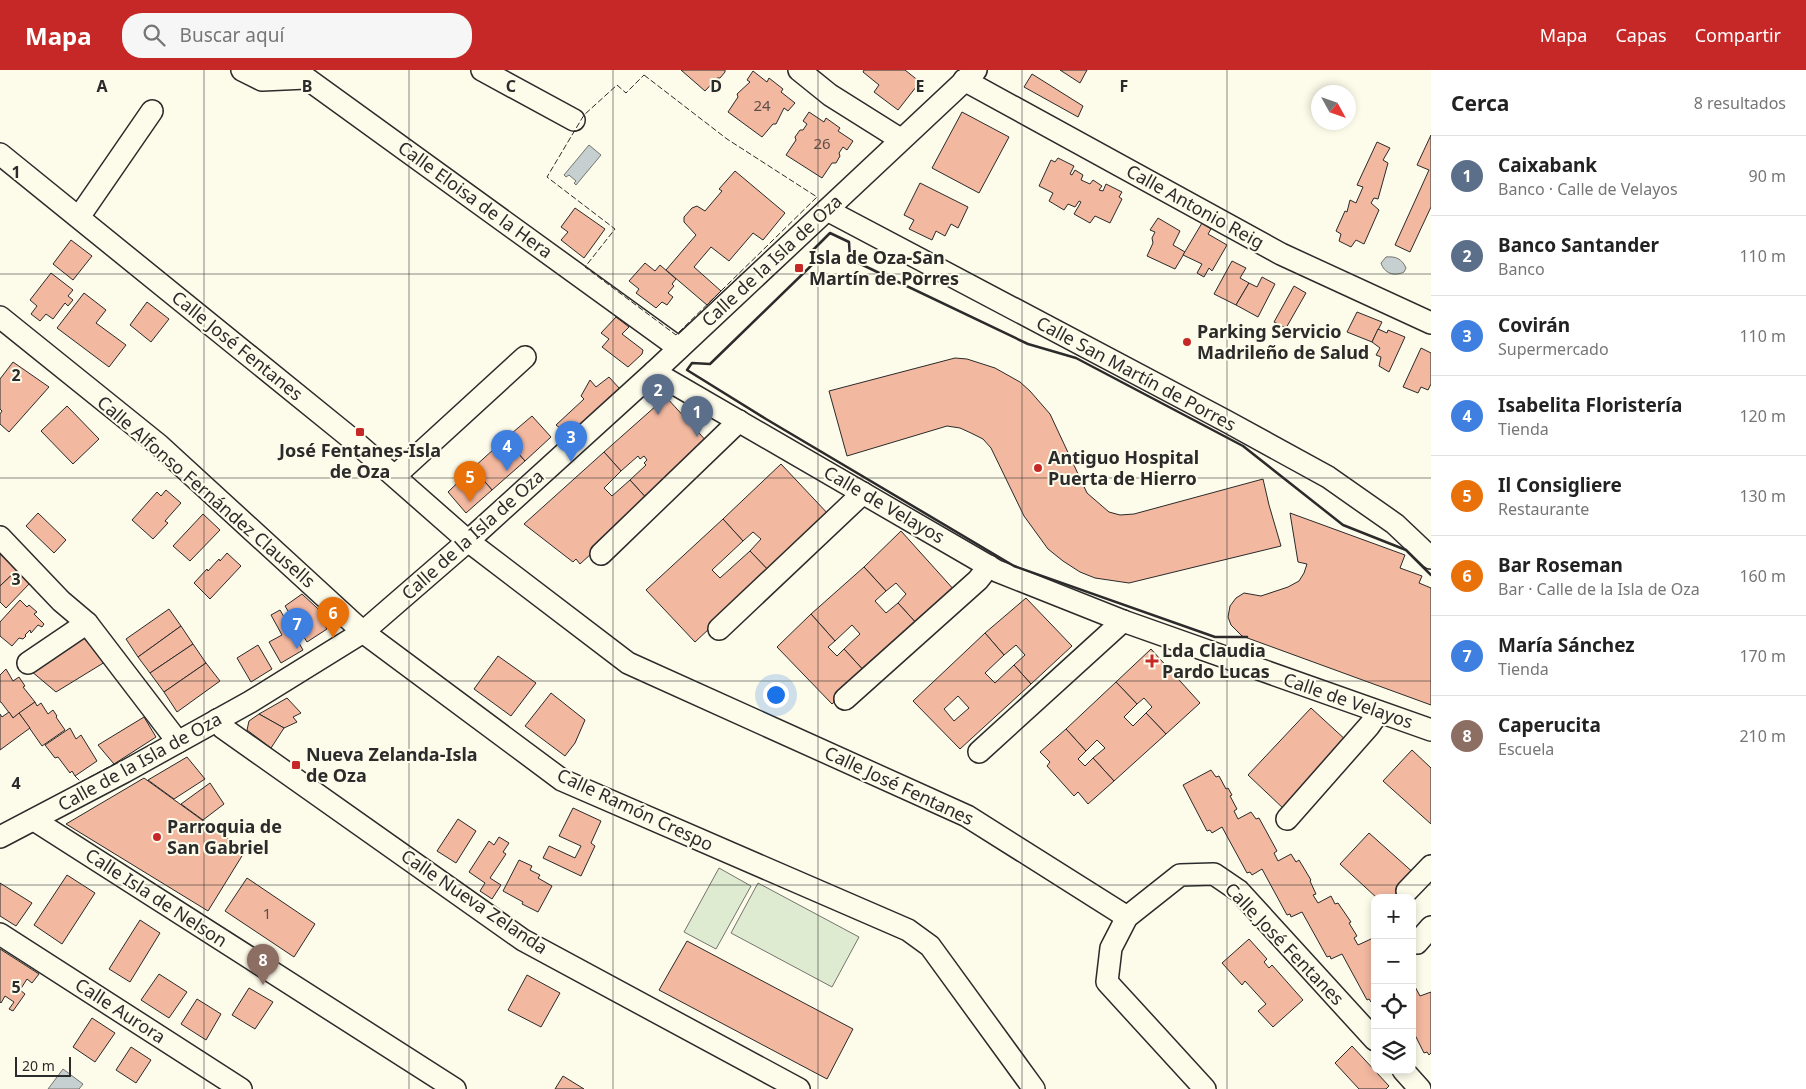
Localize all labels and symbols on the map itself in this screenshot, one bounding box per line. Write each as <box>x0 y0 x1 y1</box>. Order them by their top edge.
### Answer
text: A <box>96 75 108 97</box>
text: B <box>302 75 312 97</box>
text: C <box>506 75 516 97</box>
text: D <box>710 75 722 97</box>
text: E <box>916 75 925 97</box>
text: F <box>1120 75 1128 97</box>
north arrow <box>1311 85 1356 130</box>
house number: 24 <box>753 95 771 115</box>
house number: 26 <box>813 133 831 153</box>
street label: Calle Eloisa de la Hera <box>394 135 558 263</box>
street label: Calle Antonio Reig <box>1122 158 1269 254</box>
text: 1 <box>11 161 21 183</box>
street label: Calle de la Isla de Oza <box>696 189 847 332</box>
place label: Isla de Oza-San Martín de Porres <box>809 245 959 290</box>
marker: Isla de Oza-San Martín de Porres <box>793 262 805 274</box>
street label: Calle José Fentanes <box>167 285 308 406</box>
street label: Calle San Martín de Porres <box>1032 310 1241 436</box>
place label: Parking Servicio Madrileño de Salud <box>1197 319 1369 364</box>
marker: Parking Servicio Madrileño de Salud <box>1181 336 1193 348</box>
text: 2 <box>11 364 21 386</box>
pin: 2 <box>642 374 674 415</box>
street label: Calle Alfonso Fernández Clausells <box>93 390 321 593</box>
pin: 1 <box>681 396 713 437</box>
pin: 3 <box>555 421 587 462</box>
marker: José Fentanes-Isla de Oza <box>354 426 366 438</box>
pin: 4 <box>491 430 523 471</box>
place label: José Fentanes-Isla de Oza <box>277 438 441 483</box>
place label: Antiguo Hospital Puerta de Hierro <box>1048 445 1199 490</box>
street label: Calle de Velayos <box>820 460 949 548</box>
pin: 5 <box>454 461 486 502</box>
marker: Antiguo Hospital Puerta de Hierro <box>1032 462 1044 474</box>
street label: Calle de la Isla de Oza <box>396 464 549 605</box>
text: 3 <box>11 568 21 590</box>
pin: 6 <box>317 597 349 638</box>
pin: 7 <box>281 608 313 649</box>
place label: Lda Claudia Pardo Lucas <box>1162 638 1270 683</box>
marker: Lda Claudia Pardo Lucas <box>1146 655 1158 667</box>
street label: Calle de Velayos <box>1280 667 1416 733</box>
your location <box>763 682 789 708</box>
street label: Calle de la Isla de Oza <box>53 706 226 816</box>
street label: Calle José Fentanes <box>821 740 978 830</box>
place label: Nueva Zelanda-Isla de Oza <box>306 742 478 787</box>
marker: Nueva Zelanda-Isla de Oza <box>290 759 302 771</box>
street label: Calle Ramón Crespo <box>553 762 717 856</box>
text: 4 <box>11 772 21 794</box>
place label: Parroquia de San Gabriel <box>167 814 282 859</box>
marker: Parroquia de San Gabriel <box>151 831 163 843</box>
street label: Calle Isla de Nelson <box>81 842 232 952</box>
street label: Calle Nueva Zelanda <box>397 843 552 959</box>
street label: Calle José Fentanes <box>1220 877 1350 1010</box>
house number: 1 <box>263 903 271 923</box>
pin: 8 <box>247 944 279 985</box>
street label: Calle Aurora <box>71 972 170 1048</box>
text: 5 <box>11 976 21 998</box>
scale bar <box>15 1054 71 1077</box>

